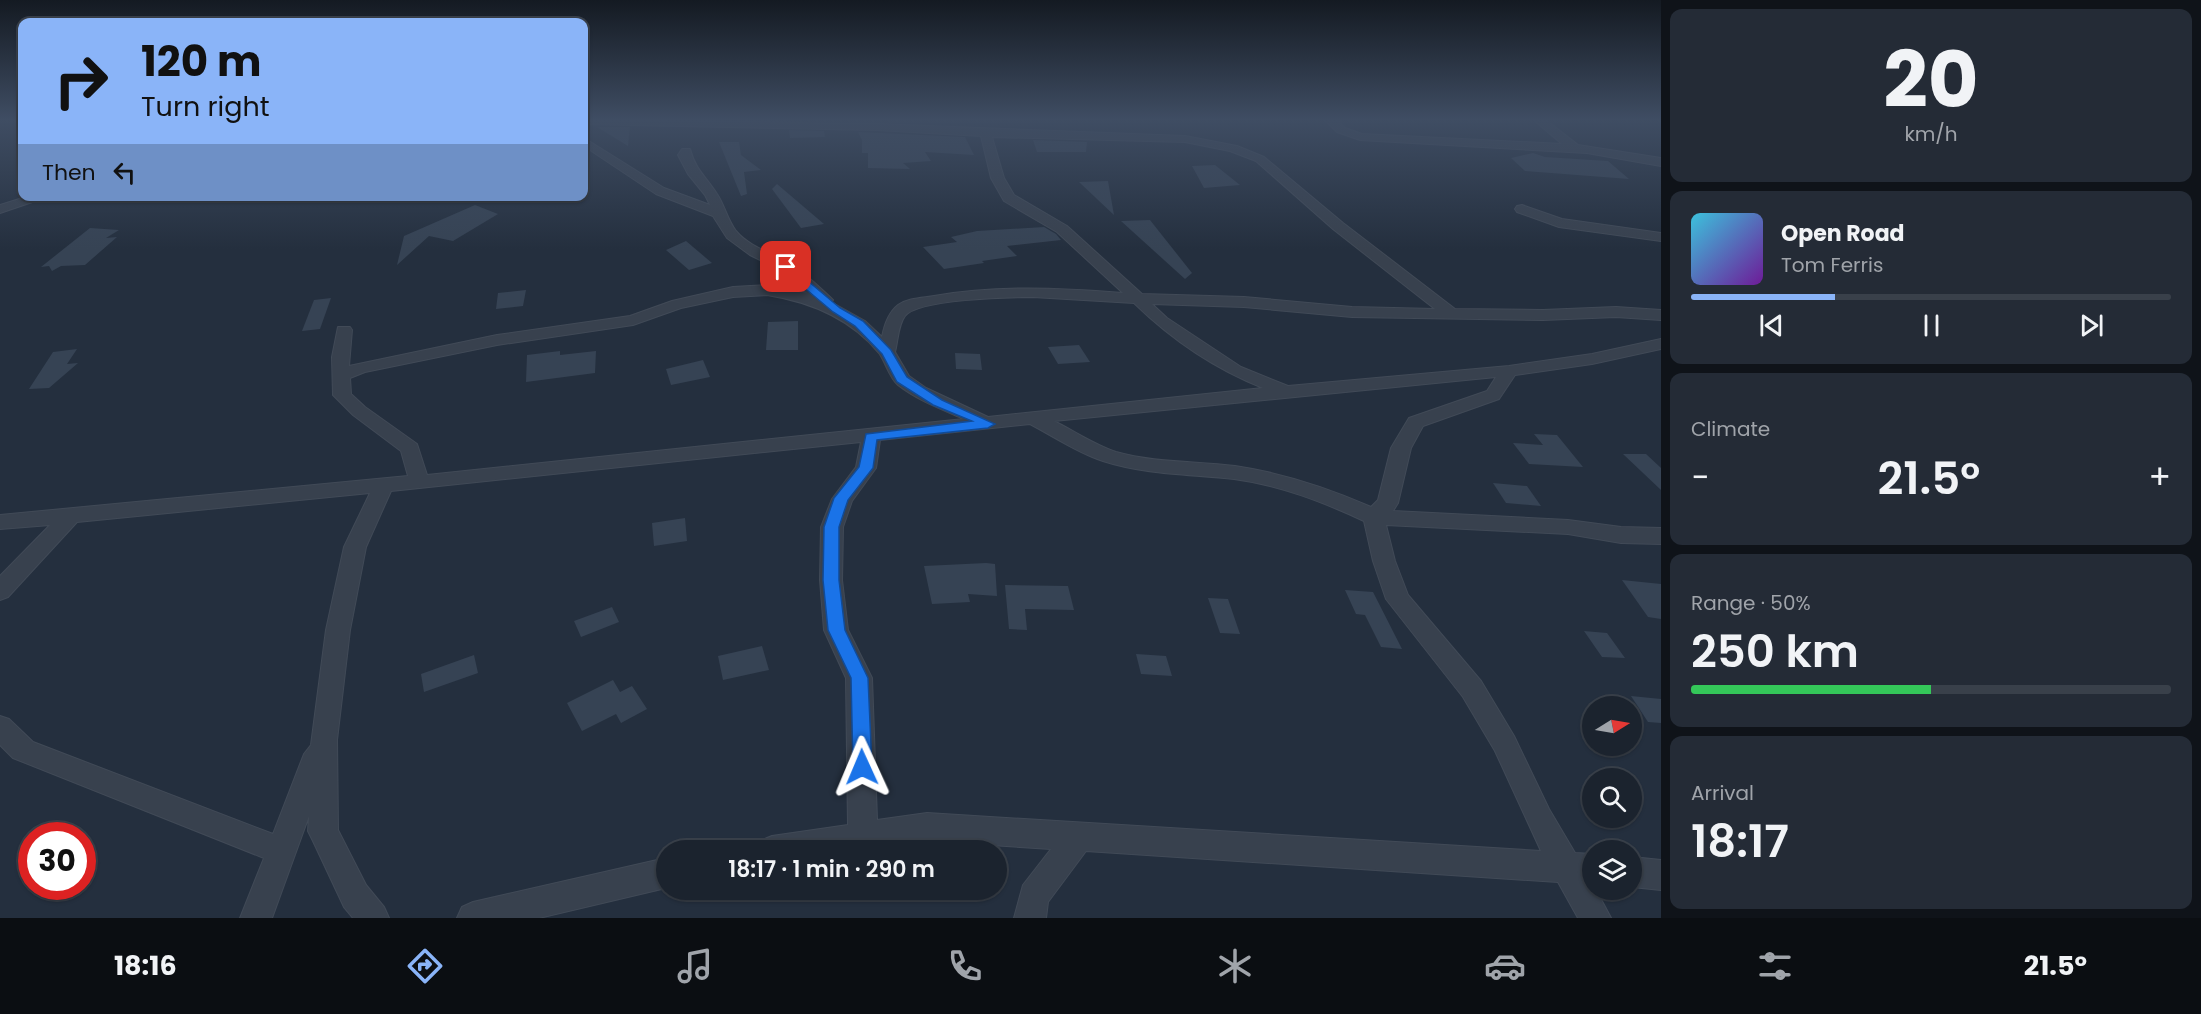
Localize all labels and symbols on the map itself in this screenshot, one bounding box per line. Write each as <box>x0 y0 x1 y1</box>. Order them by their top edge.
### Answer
pin <box>760 241 811 292</box>
north arrow <box>1582 696 1642 756</box>
position arrow <box>830 735 894 799</box>
speed limit sign: 30 <box>18 822 96 900</box>

